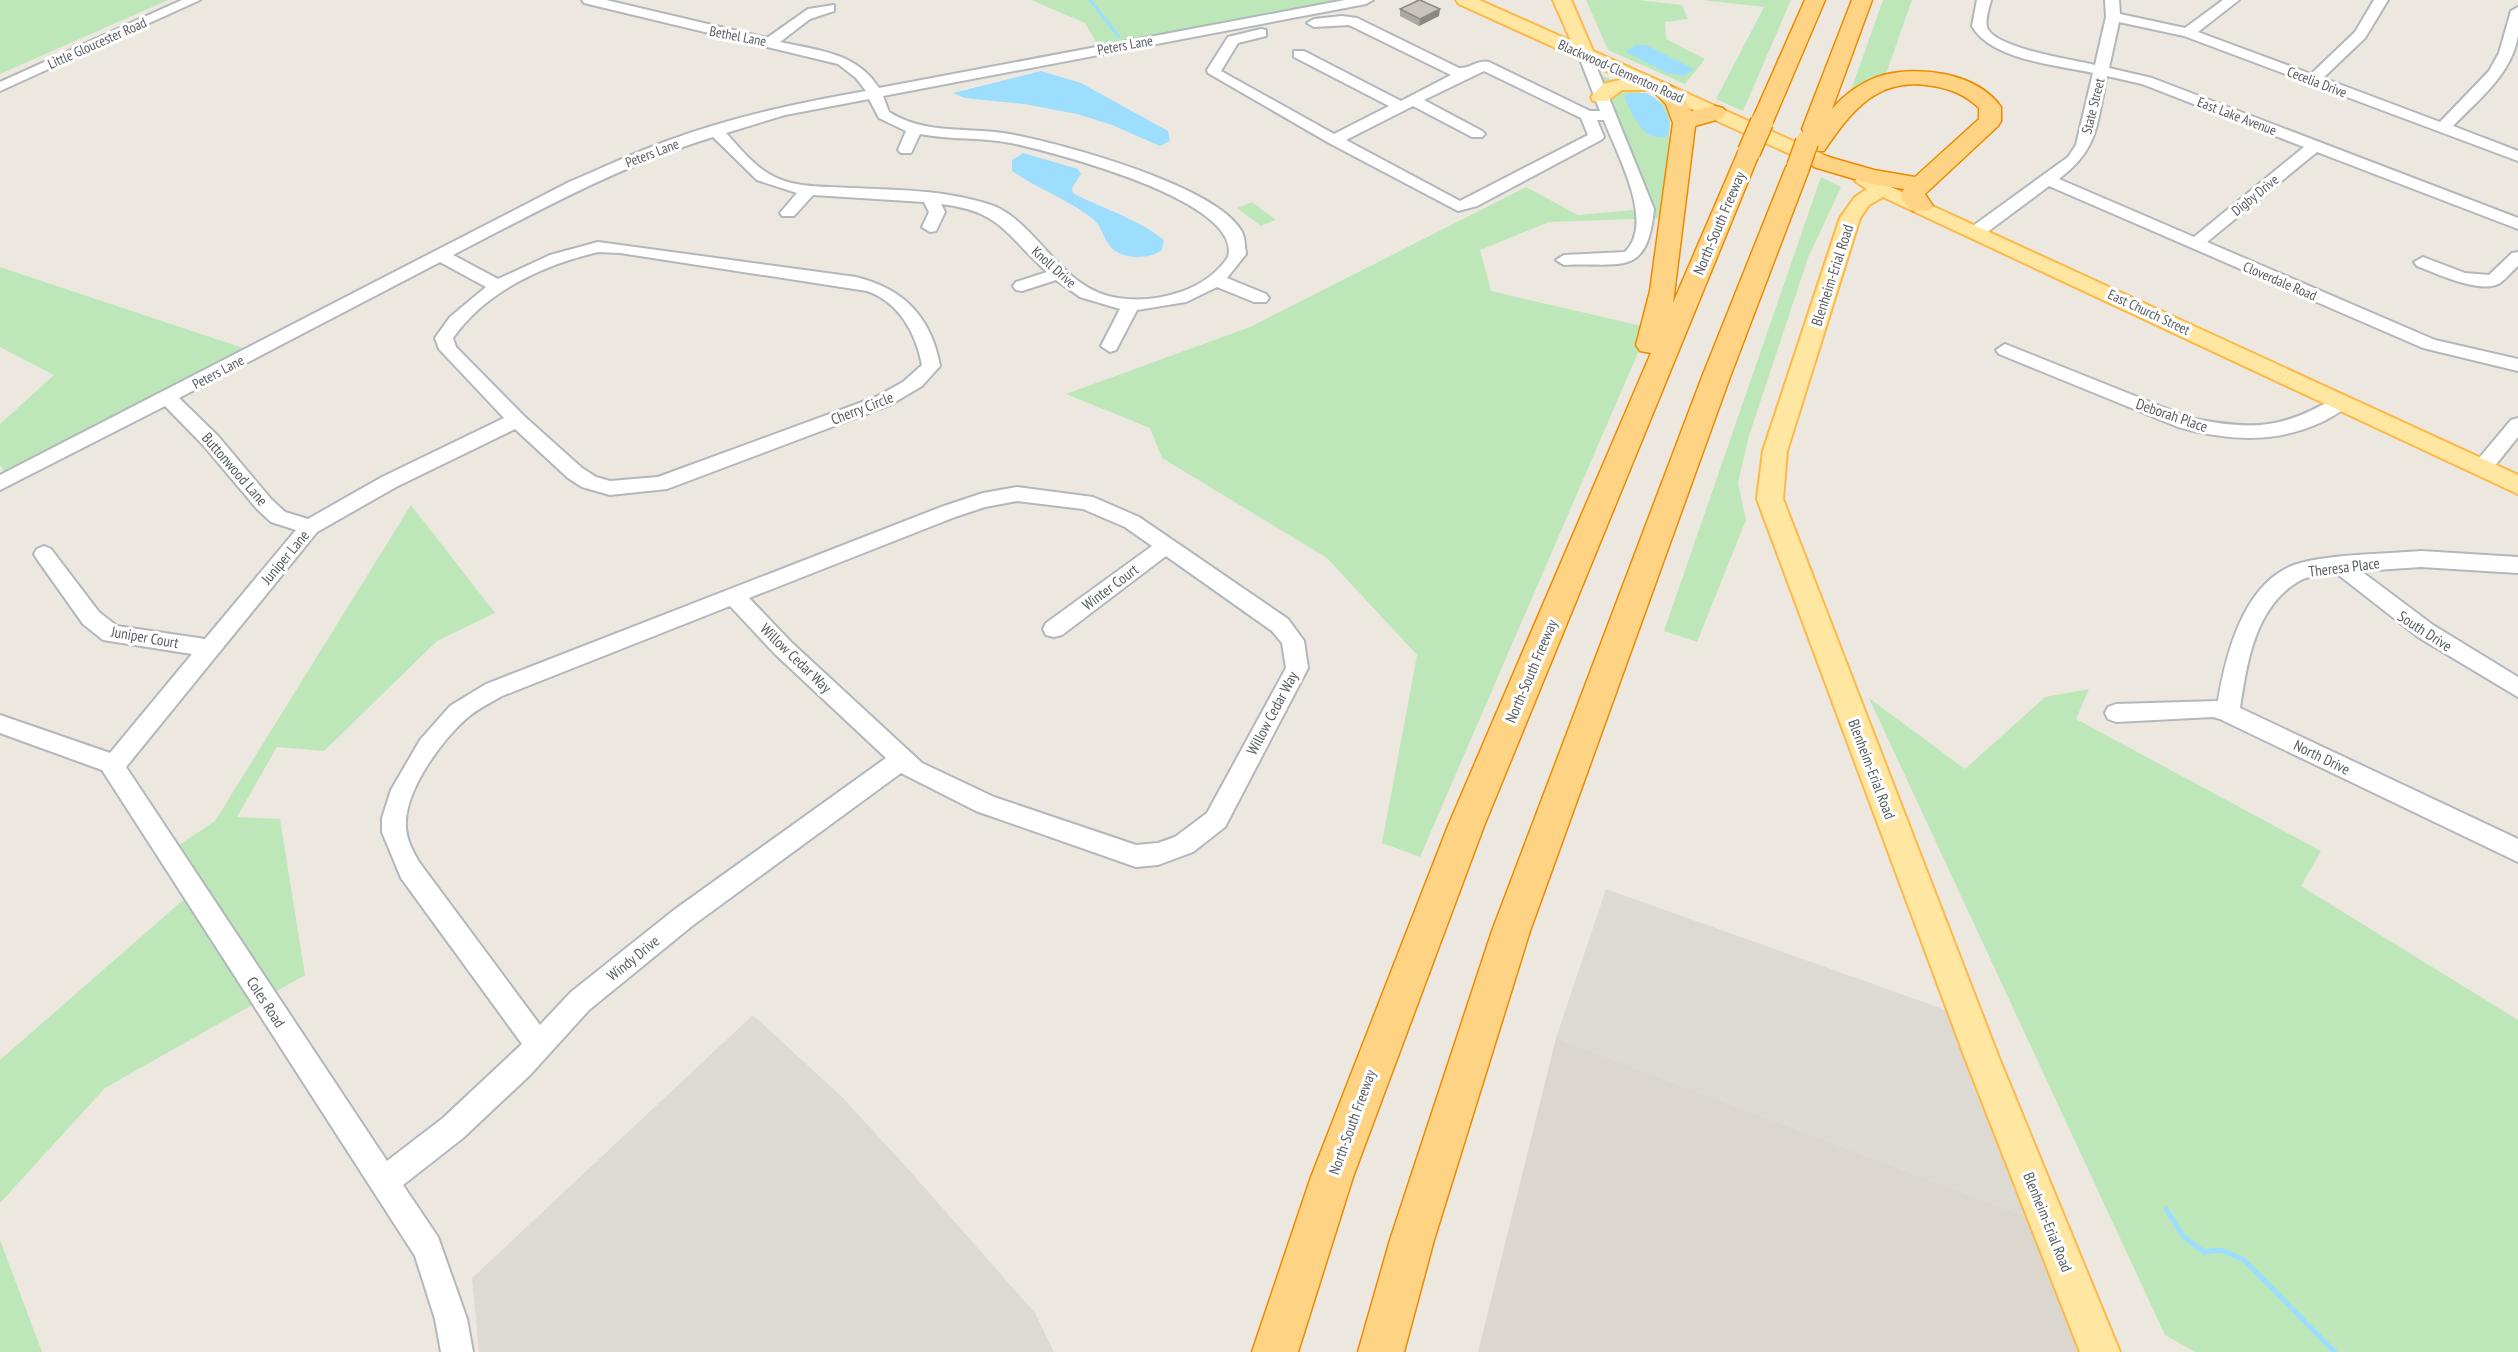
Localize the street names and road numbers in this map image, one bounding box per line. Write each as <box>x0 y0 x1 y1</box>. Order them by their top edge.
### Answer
street label: Little Gloucester Road <box>45 13 149 73</box>
street label: Bethel Lane <box>708 22 768 50</box>
street label: Peters Lane <box>1096 31 1154 59</box>
street label: Blackwood-Clementon Road <box>1555 35 1687 107</box>
street label: Cecelia Drive <box>2285 62 2350 102</box>
street label: State Street <box>2077 76 2109 136</box>
street label: East Lake Avenue <box>2195 93 2279 139</box>
street label: Peters Lane <box>623 135 682 171</box>
street label: North-South Freeway <box>1689 168 1749 278</box>
street label: Digby Drive <box>2228 170 2282 220</box>
street label: Blenheim-Erial Road <box>1807 222 1857 328</box>
street label: Knoll Drive <box>1028 242 1080 292</box>
street label: Cloverdale Road <box>2240 257 2320 305</box>
street label: East Church Street <box>2105 285 2193 339</box>
street label: Peters Lane <box>189 351 247 393</box>
street label: Cherry Circle <box>828 387 896 429</box>
street label: Deborah Place <box>2134 394 2210 436</box>
street label: Buttonwood Lane <box>198 428 272 510</box>
street label: Juniper Lane <box>256 526 313 589</box>
street label: Theresa Place <box>2307 553 2381 581</box>
street label: Winter Court <box>1078 560 1142 614</box>
street label: South Drive <box>2394 607 2456 655</box>
street label: North-South Freeway <box>1501 616 1561 726</box>
street label: Willow Cedar Way <box>756 619 836 697</box>
street label: Juniper Court <box>109 622 180 652</box>
street label: Willow Cedar Way <box>1242 668 1302 758</box>
street label: Blenheim-Erial Road <box>1844 716 1900 822</box>
street label: North Drive <box>2291 735 2353 779</box>
street label: Windy Drive <box>603 931 663 985</box>
street label: Coles Road <box>243 973 289 1031</box>
street label: North-South Freeway <box>1324 1067 1380 1177</box>
street label: Blenheim-Erial Road <box>2019 1169 2077 1275</box>

